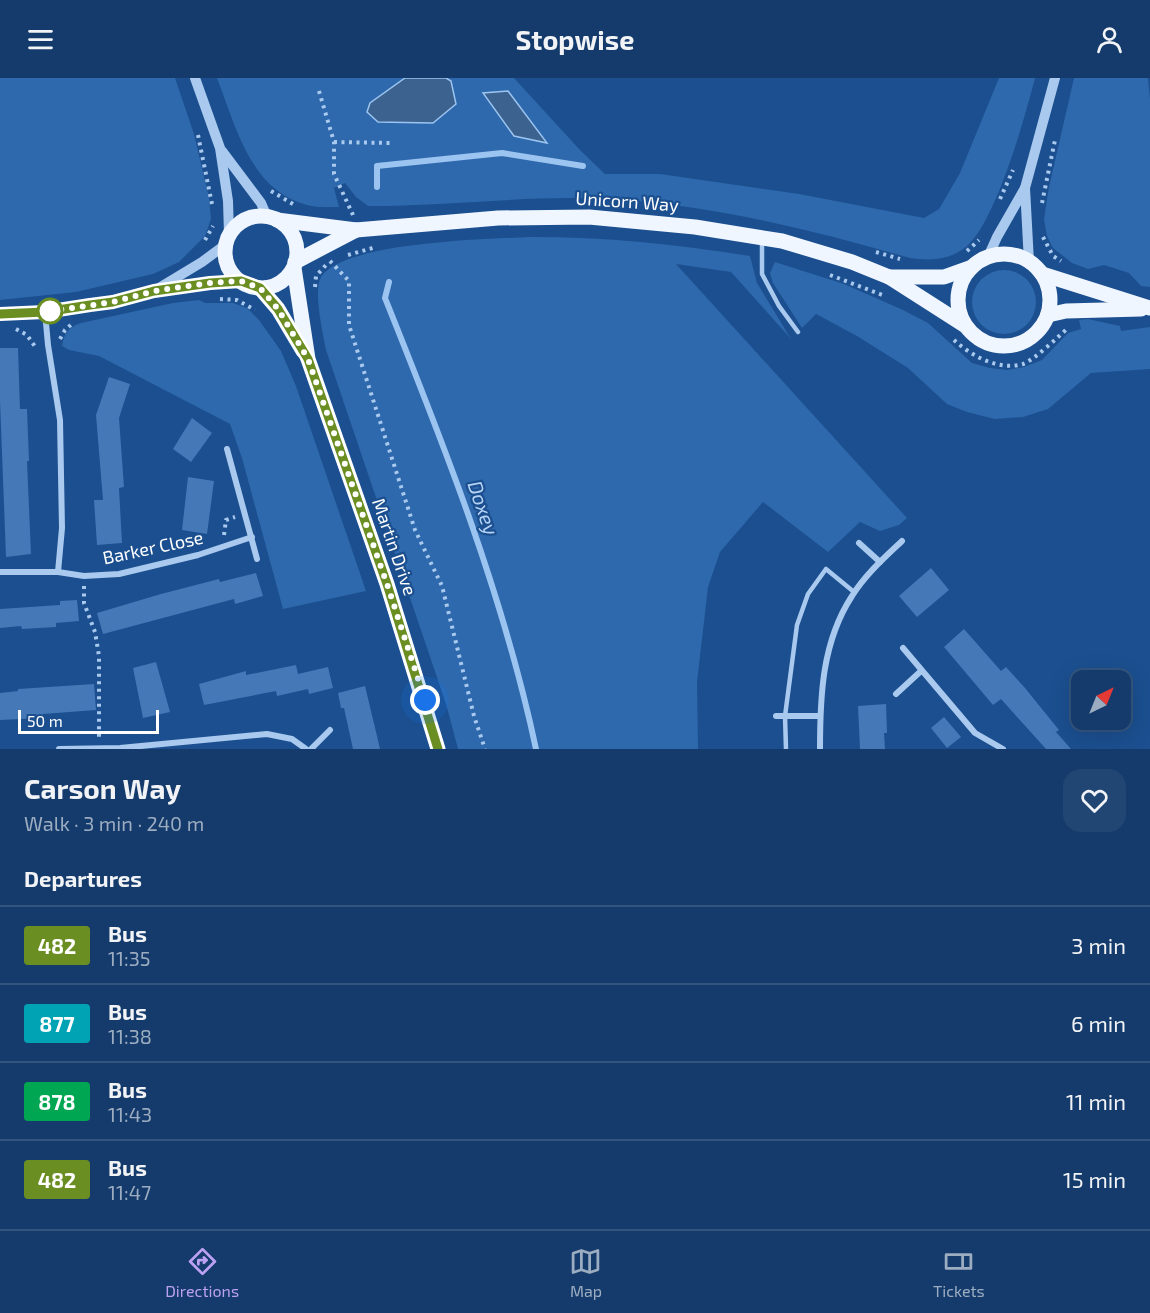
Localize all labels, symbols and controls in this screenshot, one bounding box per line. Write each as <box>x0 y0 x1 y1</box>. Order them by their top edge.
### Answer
icon: menu <box>24 23 57 56</box>
text: Stopwise <box>516 23 634 55</box>
icon: person <box>1093 23 1126 56</box>
street label: Unicorn Way <box>575 186 680 216</box>
unlabelled marker <box>37 298 63 324</box>
water label: Doxey <box>463 477 504 539</box>
street label: Martin Drive <box>368 495 422 598</box>
street label: Barker Close <box>100 526 205 568</box>
north arrow <box>1071 670 1131 730</box>
map controls <box>1071 670 1131 730</box>
your location <box>410 685 440 715</box>
scale bar <box>18 707 159 734</box>
text: 50 m <box>27 711 63 730</box>
button: heart <box>1063 769 1126 832</box>
text: Carson Way <box>24 771 181 805</box>
text: Walk · 3 min · 240 m <box>24 811 204 835</box>
text: Departures <box>24 865 142 891</box>
text: Bus <box>108 920 147 946</box>
text: 3 min <box>1071 932 1126 958</box>
text: 482 <box>38 933 76 958</box>
text: 11:35 <box>108 946 150 970</box>
text: Bus <box>108 998 147 1024</box>
text: 6 min <box>1071 1010 1126 1036</box>
text: 877 <box>39 1011 75 1036</box>
text: 11:38 <box>108 1024 152 1048</box>
text: Bus <box>108 1076 147 1102</box>
text: 11 min <box>1066 1088 1126 1114</box>
text: 878 <box>38 1089 76 1114</box>
text: 11:43 <box>108 1102 152 1126</box>
text: Bus <box>108 1154 147 1180</box>
text: 15 min <box>1063 1166 1126 1192</box>
text: 482 <box>38 1167 76 1192</box>
text: 11:47 <box>108 1180 151 1204</box>
tab: Directions <box>165 1245 239 1300</box>
tab: Map <box>569 1245 602 1300</box>
tab: Tickets <box>933 1245 985 1300</box>

